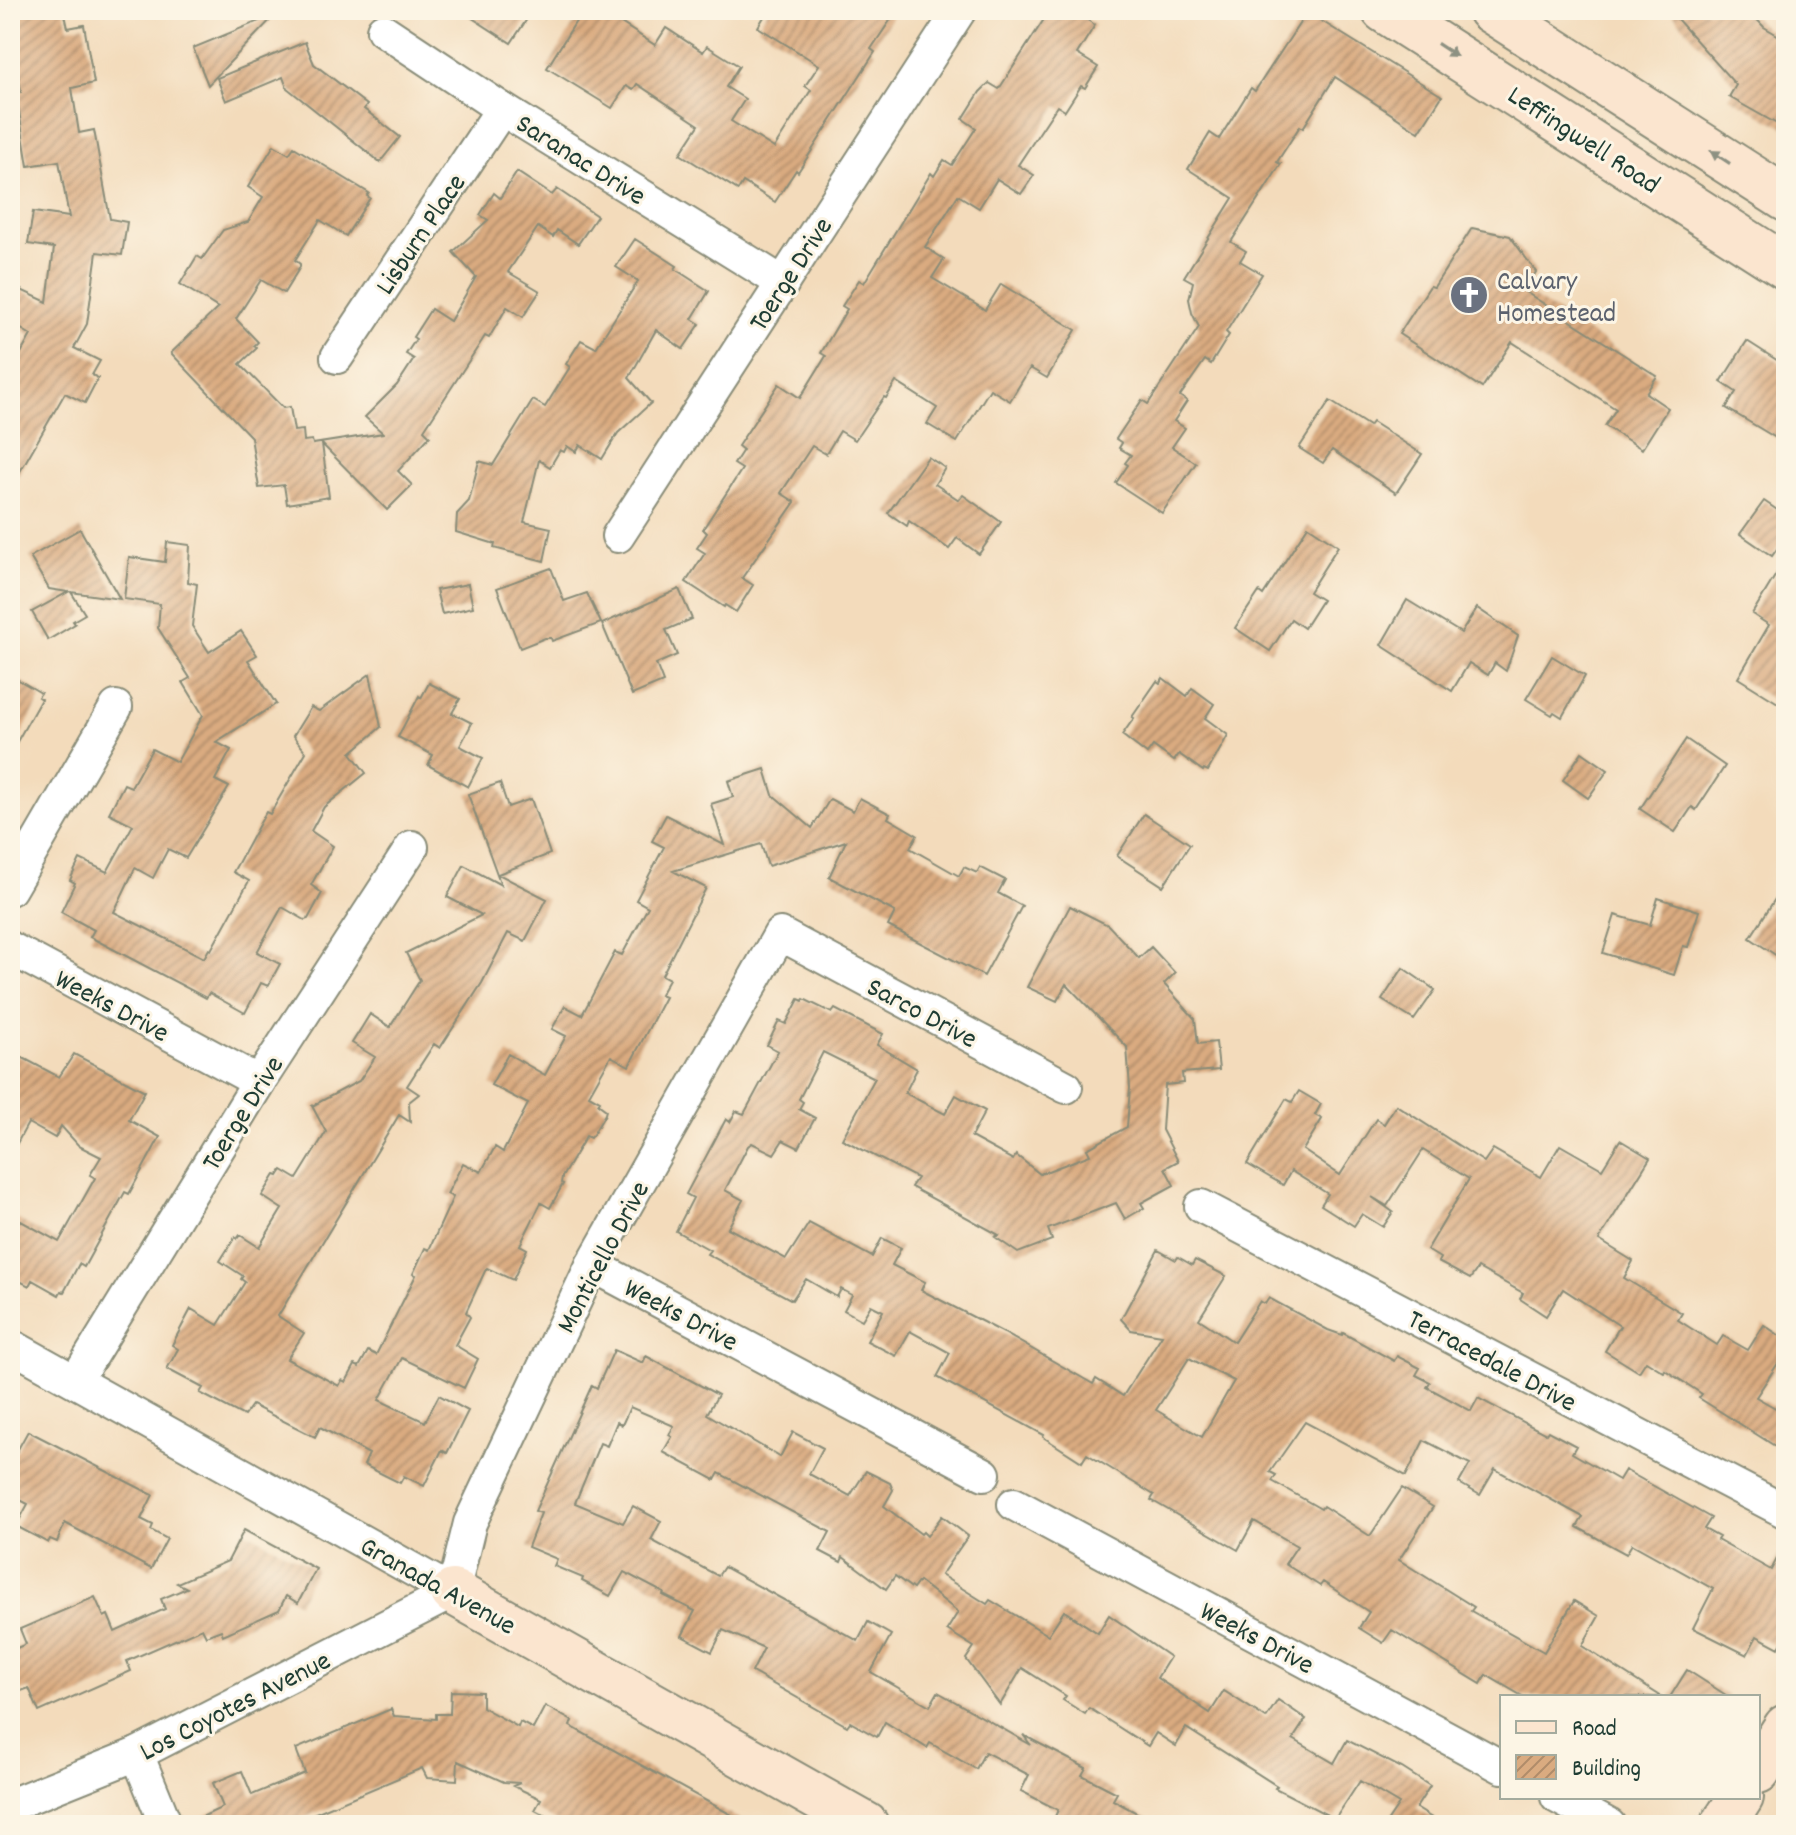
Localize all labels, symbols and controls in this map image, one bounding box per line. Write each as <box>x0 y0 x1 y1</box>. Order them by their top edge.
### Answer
one-way arrow <box>1436 42 1458 56</box>
street label: Leffingwell Road <box>1498 78 1666 207</box>
street label: Saranac Drive <box>507 106 652 218</box>
one-way arrow <box>1709 151 1731 165</box>
street label: Lisburn Place <box>368 167 478 304</box>
street label: Toerge Drive <box>741 211 845 341</box>
place label: Calvary Homestead <box>1497 264 1616 336</box>
church icon: Calvary Homestead <box>1448 274 1490 316</box>
street label: Weeks Drive <box>46 962 175 1055</box>
street label: Sarco Drive <box>858 970 983 1061</box>
street label: Toerge Drive <box>194 1049 296 1180</box>
street label: Monticello Drive <box>549 1175 662 1341</box>
street label: Weeks Drive <box>615 1271 744 1364</box>
street label: Terracedale Drive <box>1399 1302 1582 1425</box>
street label: Granada Avenue <box>351 1529 522 1648</box>
street label: Weeks Drive <box>1191 1594 1320 1687</box>
street label: Los Coyotes Avenue <box>134 1643 339 1774</box>
legend <box>1500 1695 1760 1799</box>
text: Road <box>1572 1713 1617 1747</box>
text: Building <box>1572 1753 1641 1787</box>

